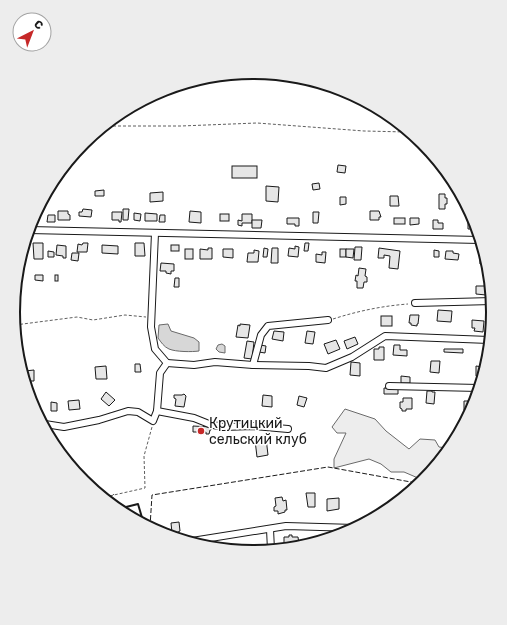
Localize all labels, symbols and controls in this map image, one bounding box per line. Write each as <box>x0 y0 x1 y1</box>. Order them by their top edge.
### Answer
north arrow <box>12 12 52 52</box>
text: С <box>31 18 46 33</box>
place label: Крутицкий сельский клуб <box>209 415 307 448</box>
marker: Крутицкий сельский клуб <box>196 426 206 436</box>

